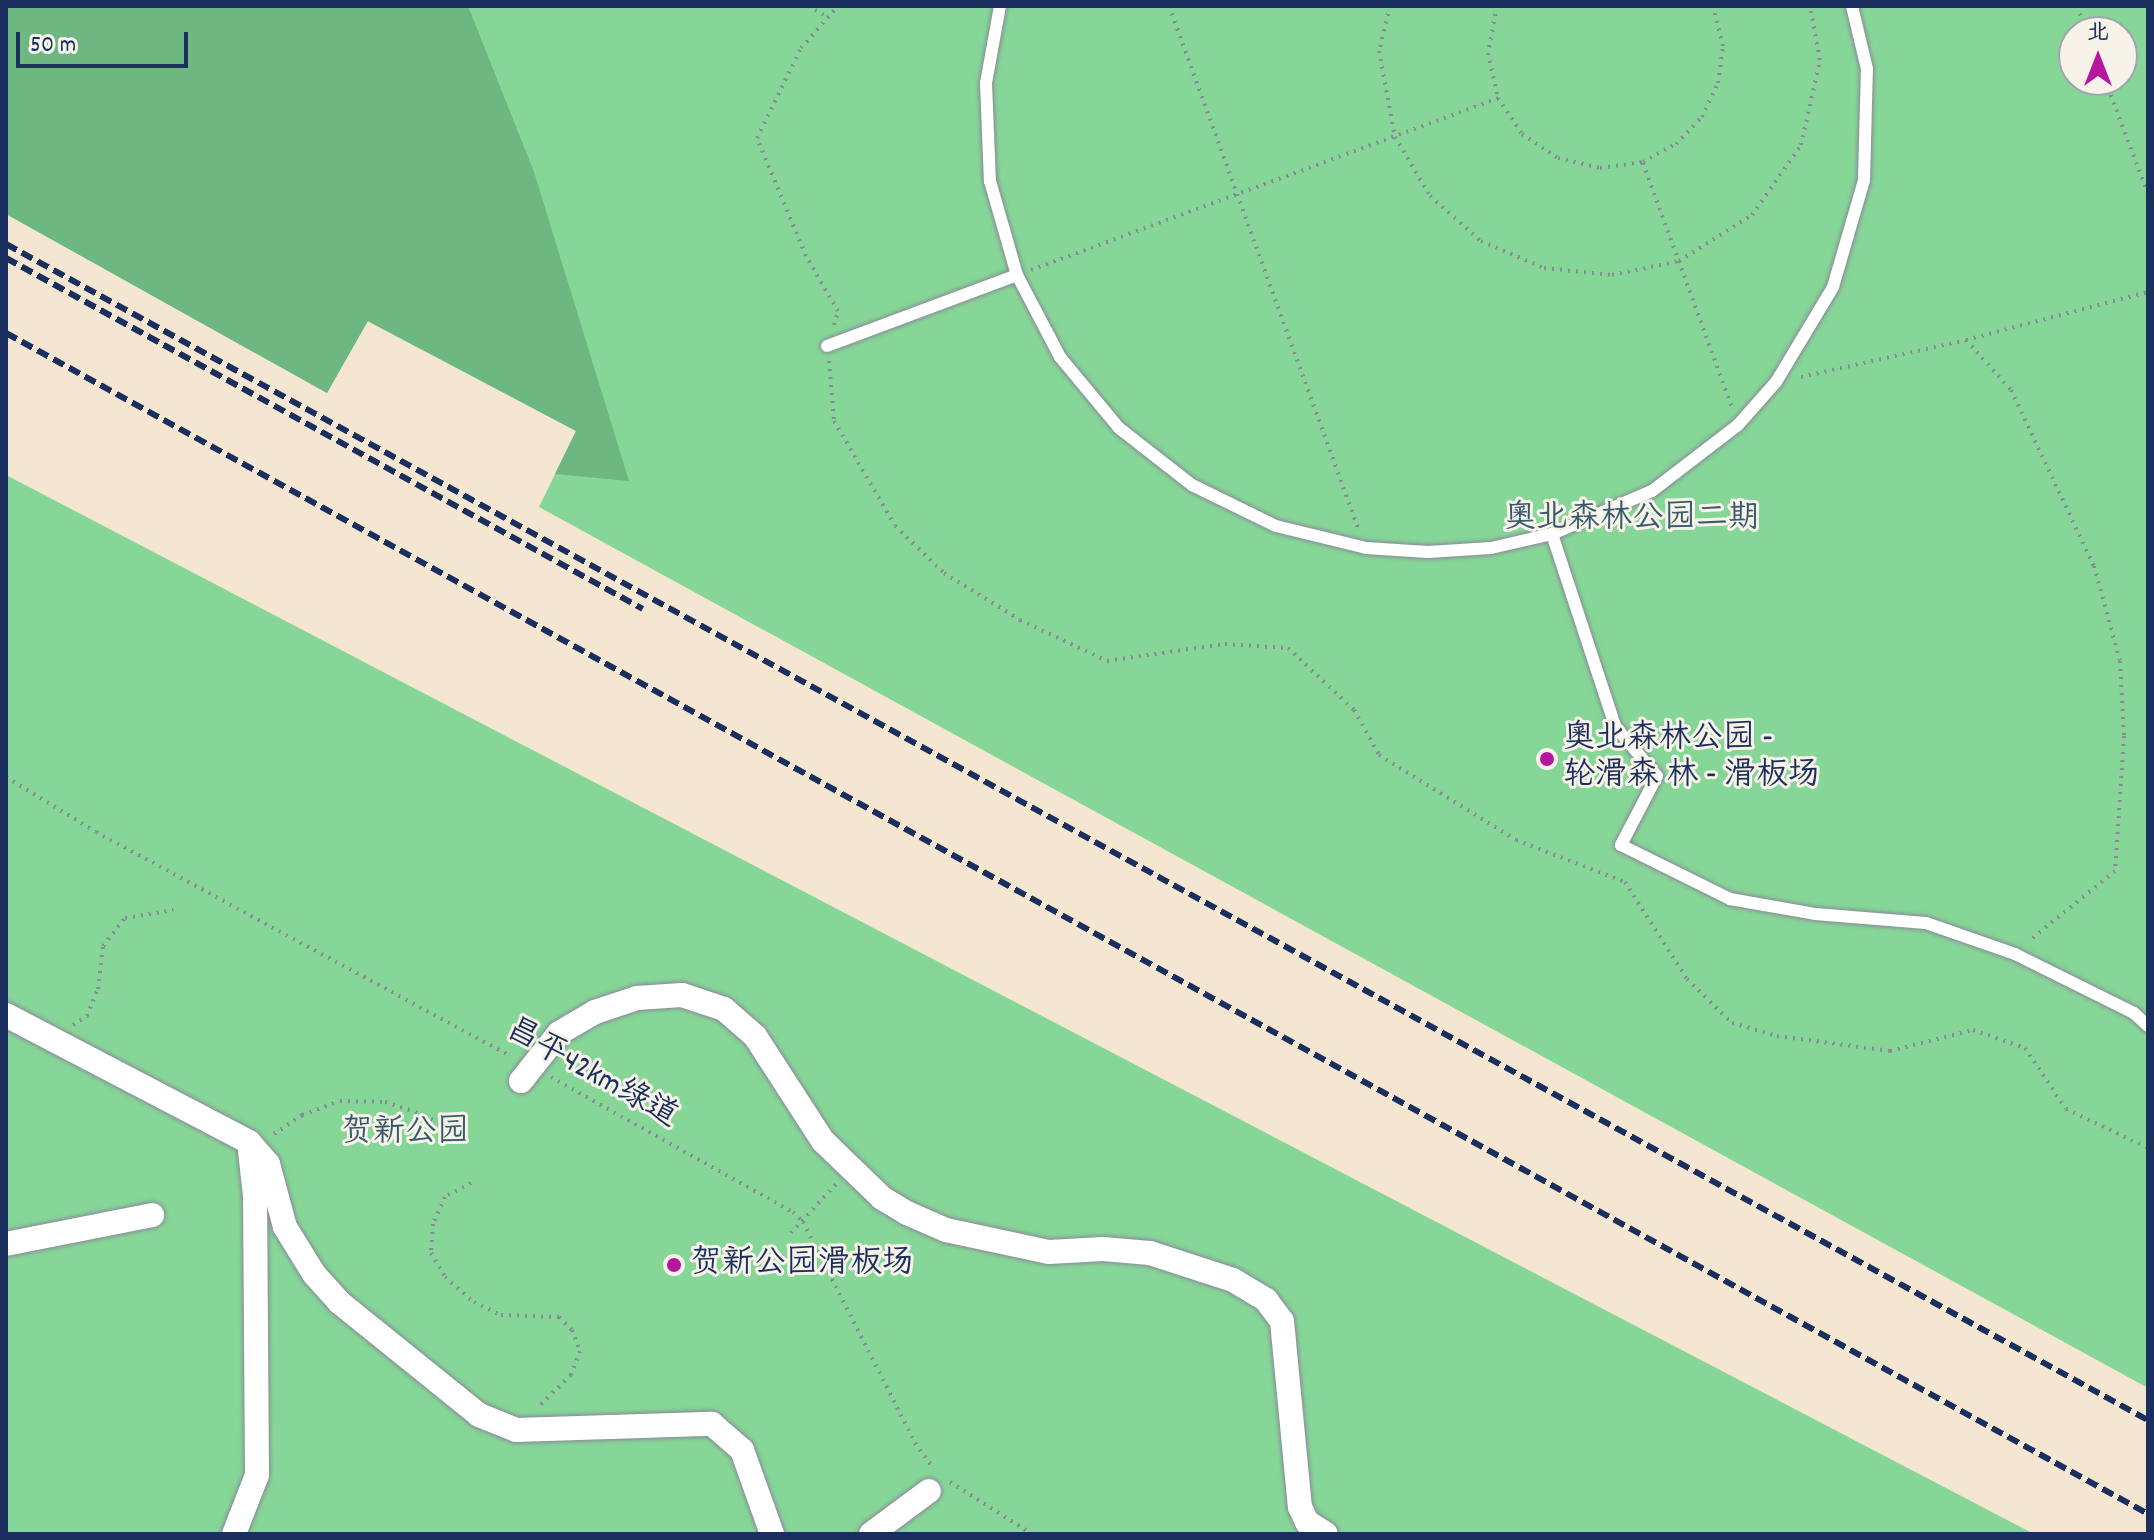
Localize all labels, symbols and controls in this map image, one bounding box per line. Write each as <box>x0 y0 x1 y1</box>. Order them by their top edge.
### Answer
scale bar <box>20 16 192 66</box>
north arrow <box>2058 16 2138 96</box>
text: 北 <box>2087 18 2109 49</box>
text: 50 m <box>30 29 76 63</box>
park label: 奥北森林公园二期 <box>1504 501 1760 539</box>
place label: 奥北森林公园 - 轮滑森 林 - 滑板场 <box>1563 722 1820 797</box>
marker: 奥北森林公园 - 轮滑森 林 - 滑板场 <box>1538 750 1556 768</box>
street label: 昌平42km绿道 <box>498 1012 684 1138</box>
park label: 贺新公园 <box>341 1115 469 1153</box>
place label: 贺新公园滑板场 <box>690 1246 914 1284</box>
marker: 贺新公园滑板场 <box>665 1256 683 1274</box>

